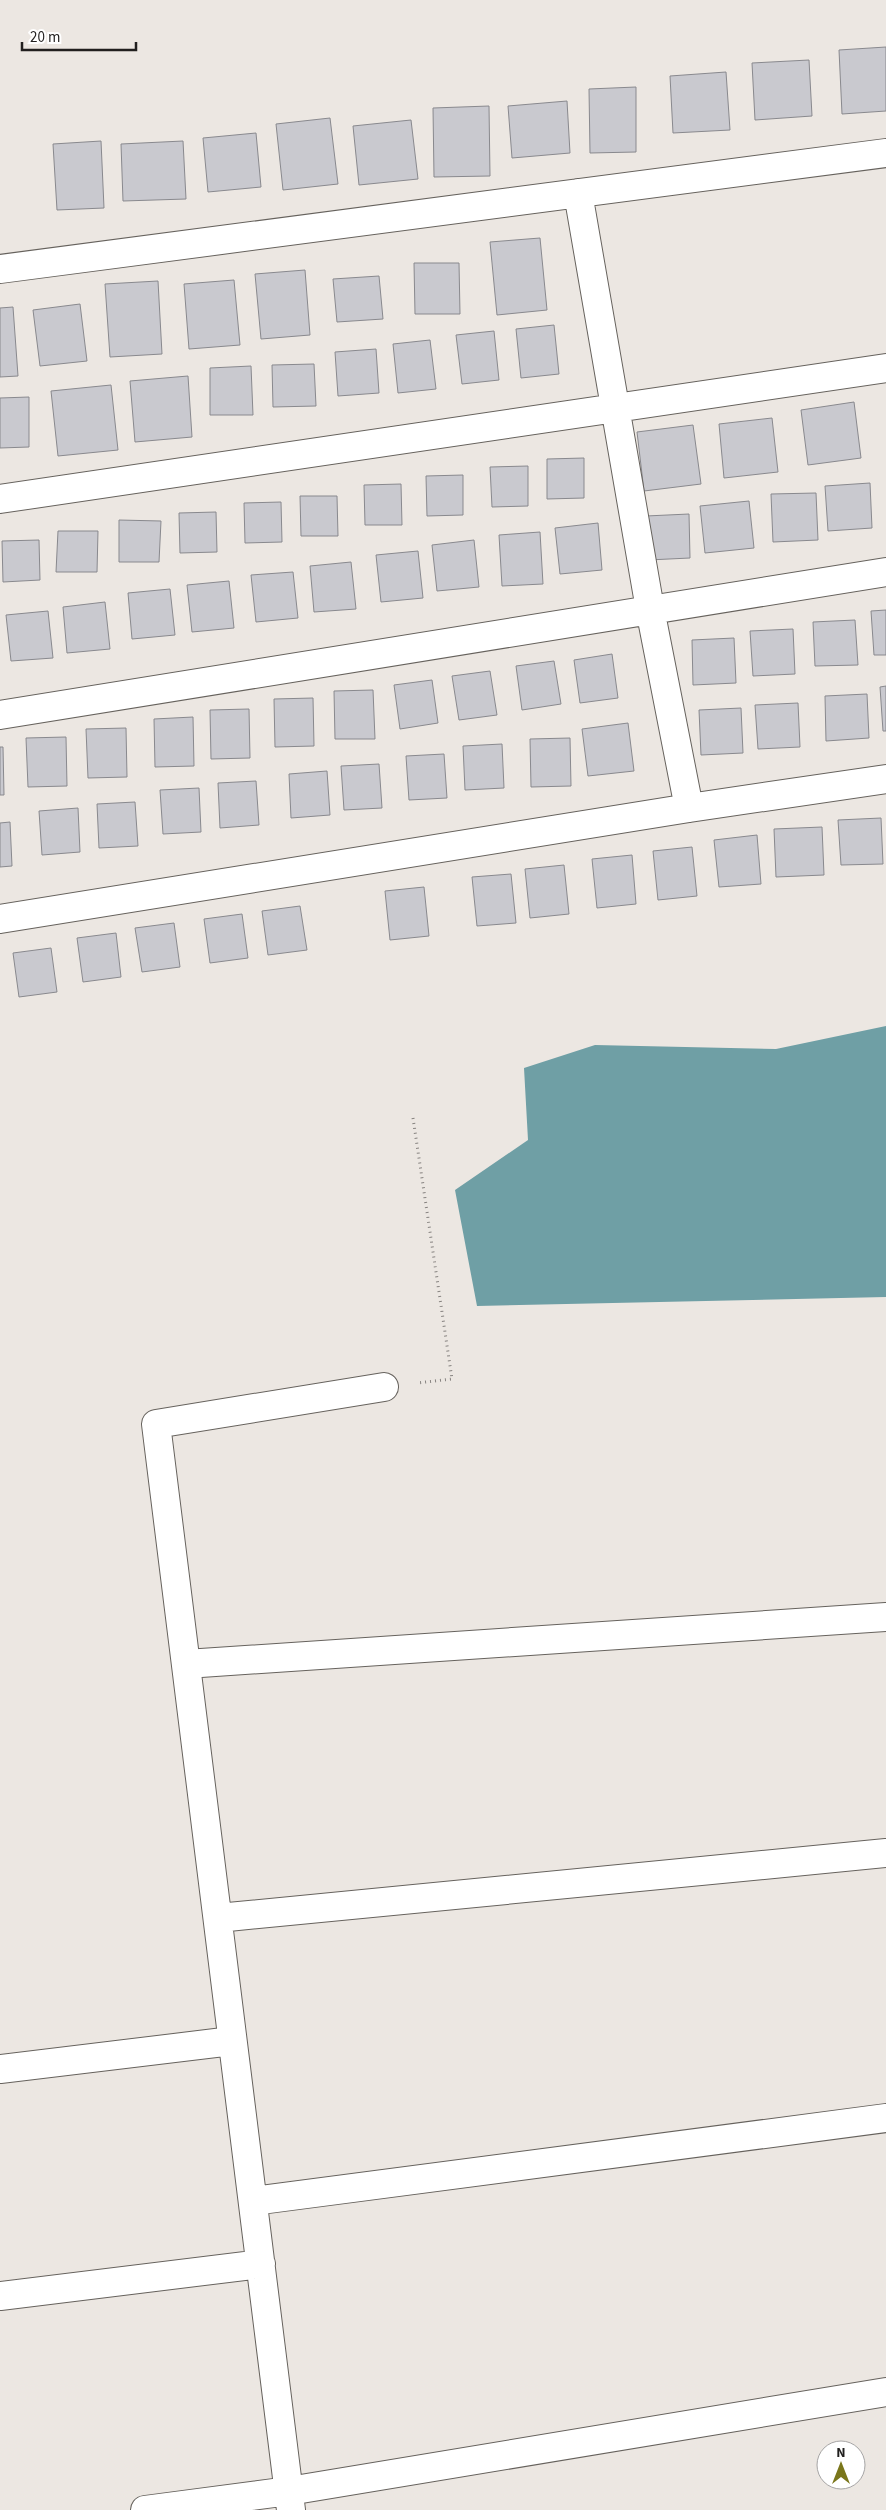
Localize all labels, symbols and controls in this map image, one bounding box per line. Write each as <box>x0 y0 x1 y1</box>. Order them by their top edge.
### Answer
scale bar <box>22 20 136 52</box>
text: 20 m <box>30 27 60 48</box>
north arrow <box>816 2440 866 2490</box>
text: N <box>836 2443 846 2463</box>

